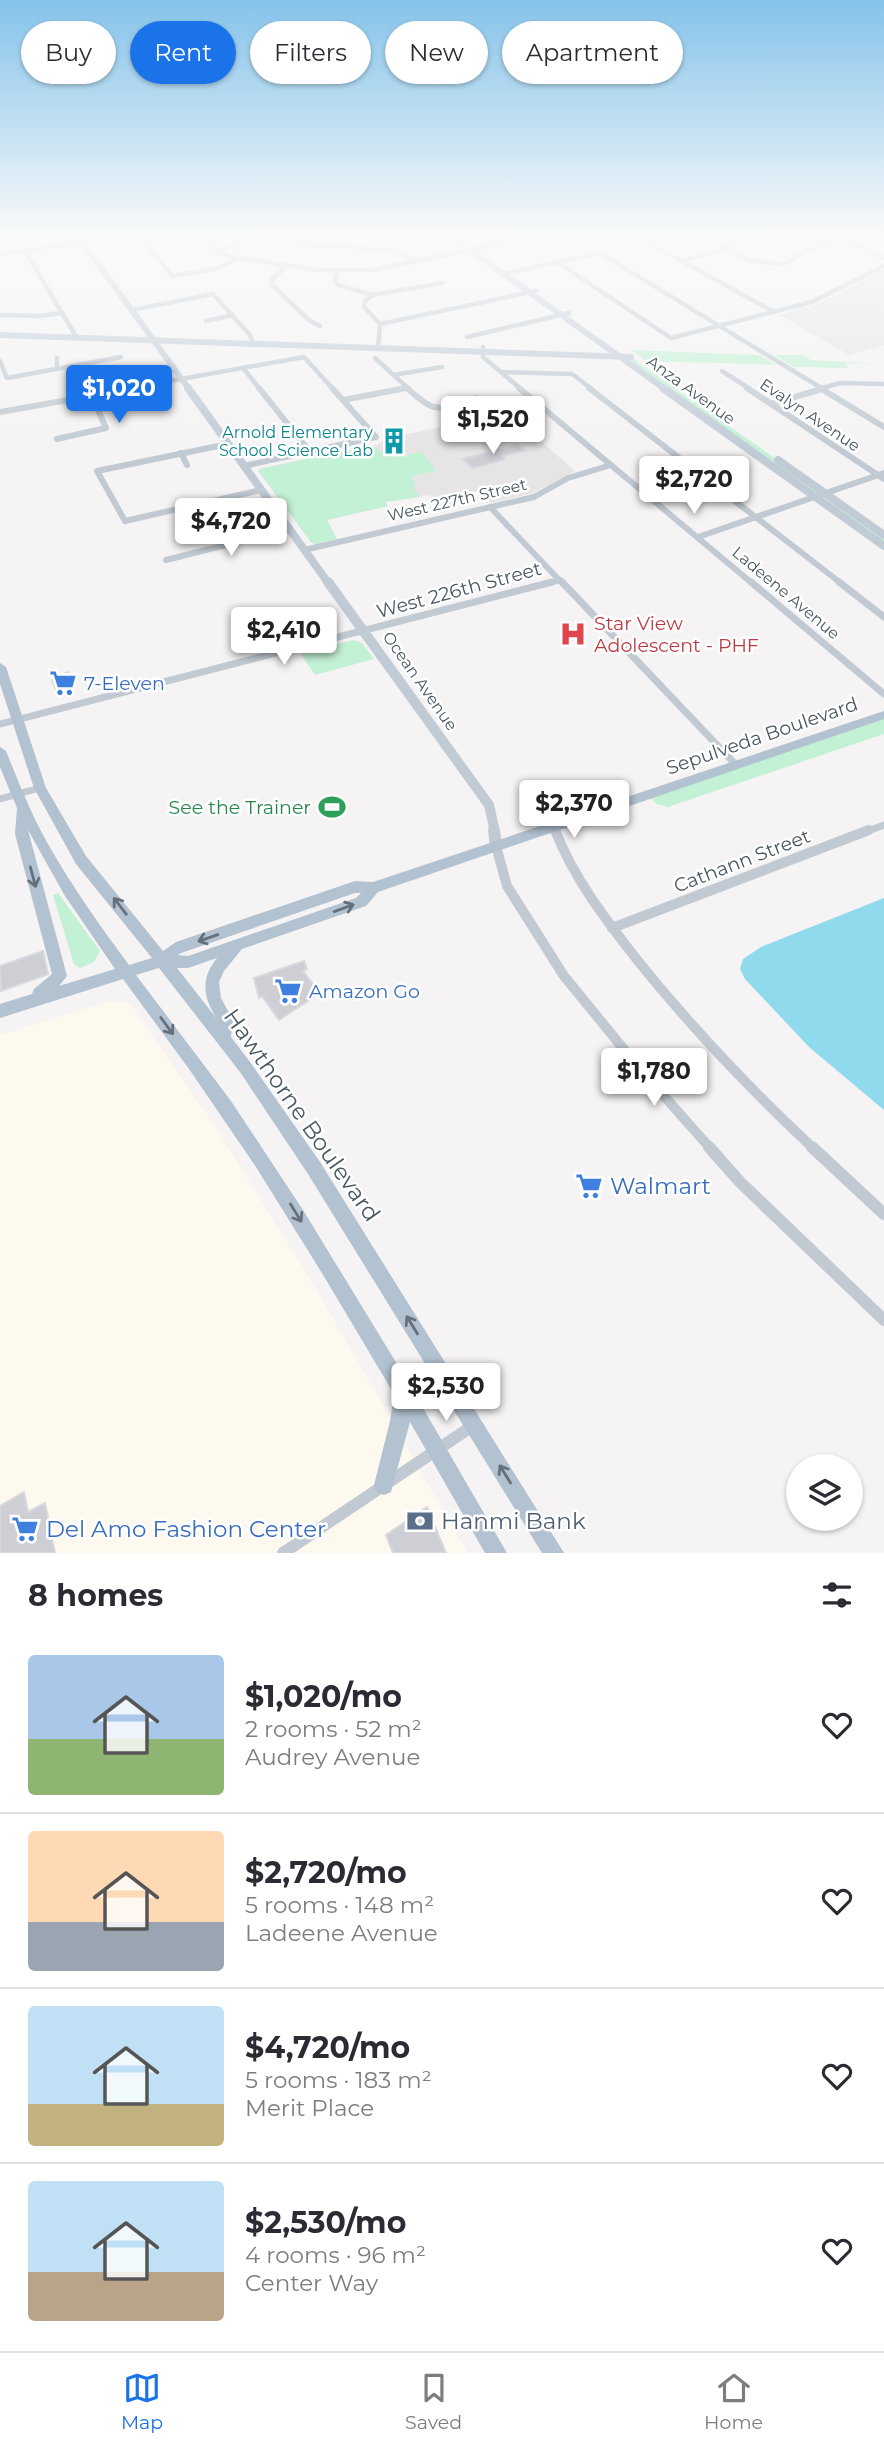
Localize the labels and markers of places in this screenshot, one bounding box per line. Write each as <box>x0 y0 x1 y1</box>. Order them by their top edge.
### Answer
pin: $1,020 <box>62 366 176 425</box>
pin: $1,520 <box>436 396 550 456</box>
place label: Arnold Elementary School Science Lab <box>219 423 373 460</box>
building icon: Arnold Elementary School Science Lab <box>379 426 409 456</box>
pin: $2,720 <box>637 456 751 516</box>
pin: $4,720 <box>174 498 288 558</box>
pin: $2,410 <box>227 608 341 667</box>
place label: Star View Adolescent - PHF <box>594 612 759 657</box>
hospital icon: Star View Adolescent - PHF <box>558 619 588 649</box>
supermarket icon: 7-Eleven <box>48 668 78 698</box>
place label: 7-Eleven <box>84 672 165 695</box>
pin: $2,370 <box>517 780 631 840</box>
sports icon: See the Trainer <box>317 792 347 822</box>
place label: See the Trainer <box>169 796 311 819</box>
supermarket icon: Amazon Go <box>273 976 303 1006</box>
place label: Amazon Go <box>309 980 420 1003</box>
pin: $1,780 <box>597 1048 711 1108</box>
supermarket icon: Walmart <box>574 1171 604 1201</box>
place label: Walmart <box>610 1172 711 1200</box>
pin: $2,530 <box>389 1364 503 1423</box>
bank icon: Hanmi Bank <box>405 1506 435 1536</box>
place label: Hanmi Bank <box>441 1507 586 1535</box>
supermarket icon: Del Amo Fashion Center <box>10 1514 40 1544</box>
place label: Del Amo Fashion Center <box>46 1515 326 1543</box>

